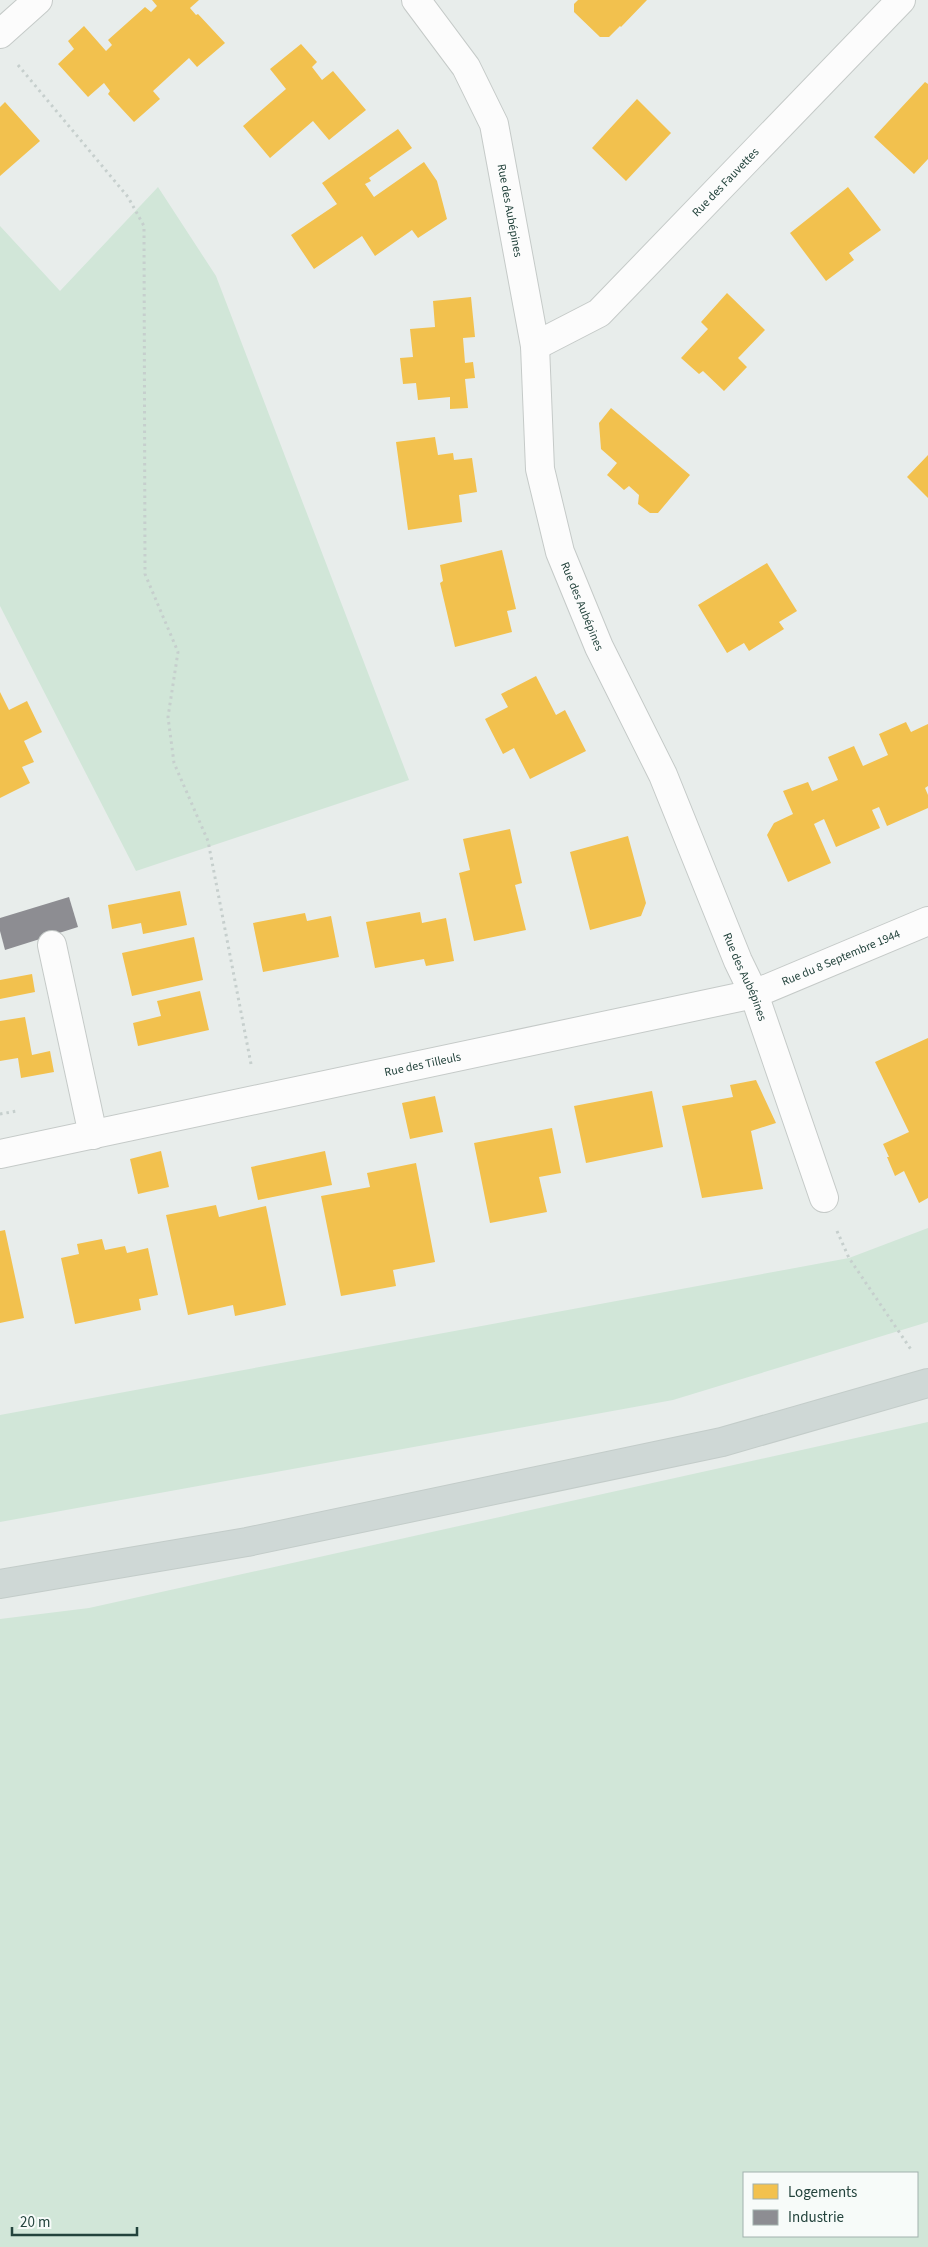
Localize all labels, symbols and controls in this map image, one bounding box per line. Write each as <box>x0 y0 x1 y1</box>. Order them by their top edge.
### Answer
street label: Rue des Fauvettes <box>688 144 763 221</box>
street label: Rue des Aubépines <box>493 162 526 259</box>
street label: Rue des Aubépines <box>556 559 608 654</box>
street label: Rue du 8 Septembre 1944 <box>779 926 903 990</box>
street label: Rue des Aubépines <box>718 930 771 1023</box>
street label: Rue des Tilleuls <box>383 1048 463 1081</box>
legend <box>743 2172 918 2237</box>
text: Logements <box>788 2182 857 2203</box>
scale bar <box>12 2204 138 2236</box>
text: Industrie <box>788 2207 844 2228</box>
text: 20 m <box>20 2212 50 2233</box>

